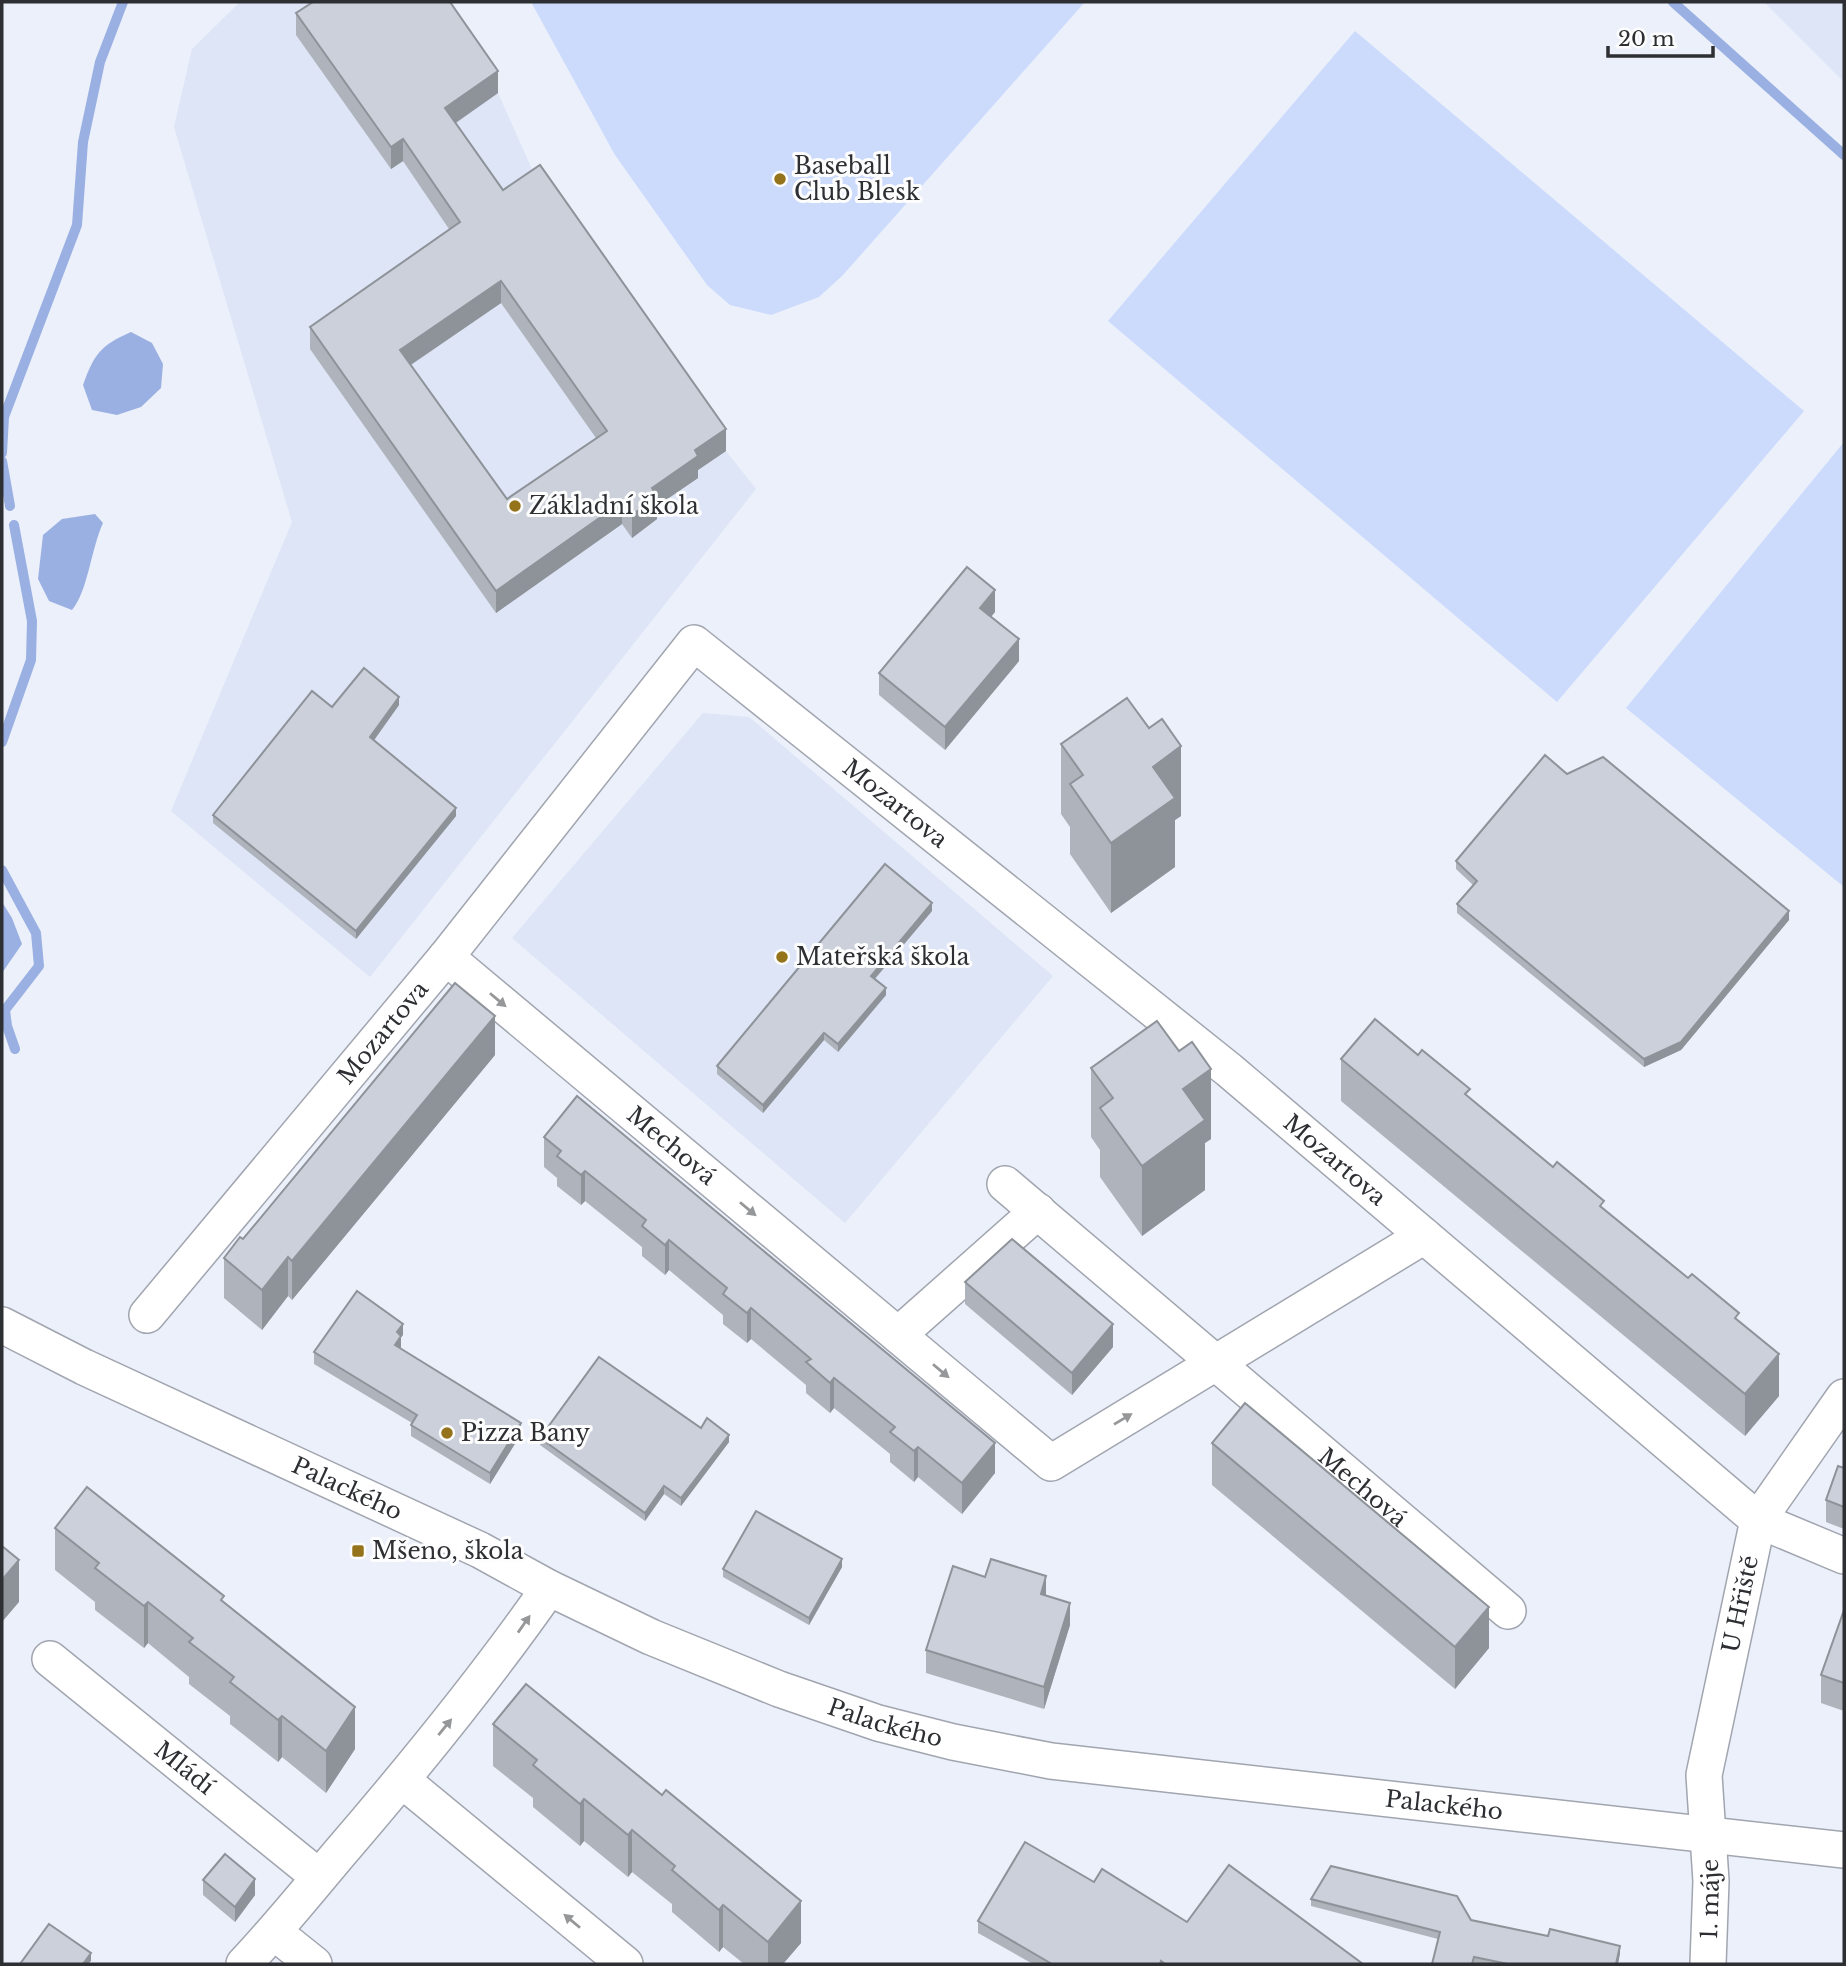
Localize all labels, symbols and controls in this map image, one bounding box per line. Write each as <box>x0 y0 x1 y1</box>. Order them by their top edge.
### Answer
scale bar <box>1608 14 1713 58</box>
text: 20 m <box>1618 26 1675 52</box>
place label: Baseball Club Blesk <box>794 152 921 206</box>
marker: Baseball Club Blesk <box>772 171 788 187</box>
place label: Základní škola <box>529 492 699 520</box>
marker: Základní škola <box>507 498 523 514</box>
street label: Mozartova <box>837 753 953 854</box>
place label: Mateřská škola <box>796 943 970 971</box>
marker: Mateřská škola <box>774 949 790 965</box>
street label: Mozartova <box>332 975 434 1090</box>
one-way arrow <box>489 993 507 1008</box>
street label: Mechová <box>622 1101 722 1191</box>
street label: Mozartova <box>1278 1109 1392 1212</box>
one-way arrow <box>739 1201 757 1217</box>
one-way arrow <box>933 1363 950 1378</box>
one-way arrow <box>1114 1413 1133 1426</box>
place label: Pizza Bany <box>461 1419 590 1447</box>
marker: Pizza Bany <box>439 1425 455 1441</box>
street label: Mechová <box>1313 1442 1413 1533</box>
street label: Palackého <box>288 1451 407 1526</box>
place label: Mšeno, škola <box>372 1537 524 1565</box>
marker: Mšeno, škola <box>350 1543 366 1559</box>
street label: U Hřiště <box>1716 1553 1764 1655</box>
one-way arrow <box>517 1615 531 1633</box>
street label: Palackého <box>824 1693 945 1753</box>
one-way arrow <box>437 1718 452 1735</box>
street label: Mládí <box>149 1735 220 1801</box>
street label: Palackého <box>1384 1785 1505 1826</box>
street label: 1. máje <box>1695 1858 1725 1940</box>
one-way arrow <box>564 1914 581 1929</box>

